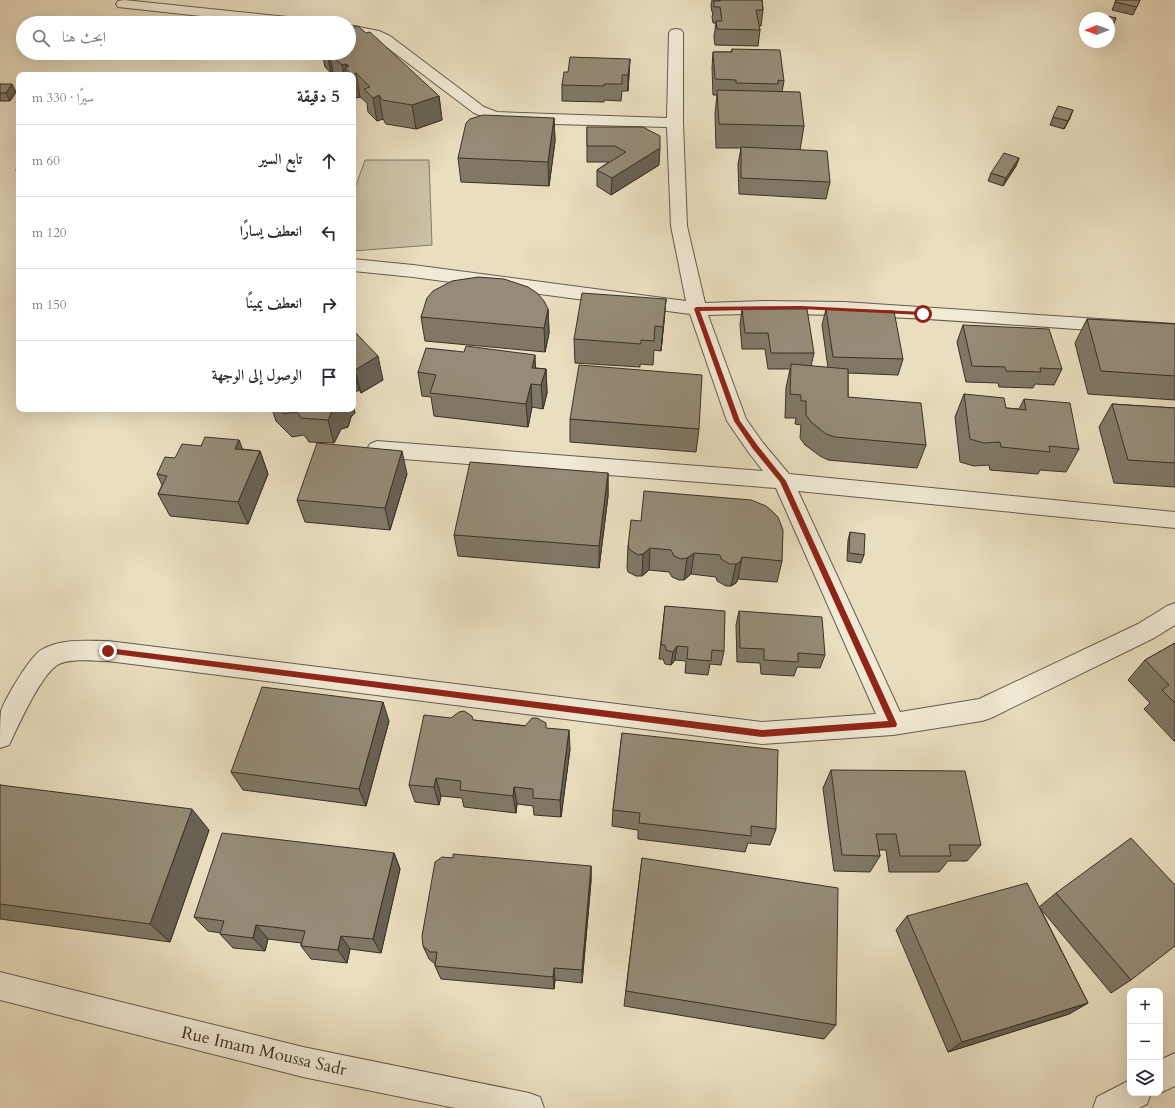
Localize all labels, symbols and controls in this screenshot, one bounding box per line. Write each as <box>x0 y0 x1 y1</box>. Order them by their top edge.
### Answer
north arrow <box>1079 12 1115 48</box>
search box <box>16 16 356 60</box>
icon: search <box>30 27 52 49</box>
text: ابحث هنا <box>62 27 106 47</box>
text: 5 دقيقة <box>297 85 340 108</box>
text: سيرًا · 330 m <box>32 89 94 107</box>
text: تابع السير <box>259 149 302 169</box>
icon: ahead <box>318 150 340 172</box>
text: 60 m <box>32 152 60 170</box>
text: انعطف يسارًا <box>240 221 302 241</box>
icon: left <box>318 222 340 244</box>
text: 120 m <box>32 224 66 242</box>
text: انعطف يمينًا <box>246 293 302 313</box>
icon: right <box>318 294 340 316</box>
text: 150 m <box>32 296 66 314</box>
route start <box>914 305 932 323</box>
text: الوصول إلى الوجهة <box>212 365 302 385</box>
icon: arrive <box>318 366 340 388</box>
route end <box>99 642 117 660</box>
map controls <box>1127 988 1163 1096</box>
button: + <box>1127 988 1163 1024</box>
street label: Rue Imam Moussa Sadr <box>179 1021 350 1081</box>
button: − <box>1127 1024 1163 1060</box>
button: layers <box>1127 1060 1163 1096</box>

